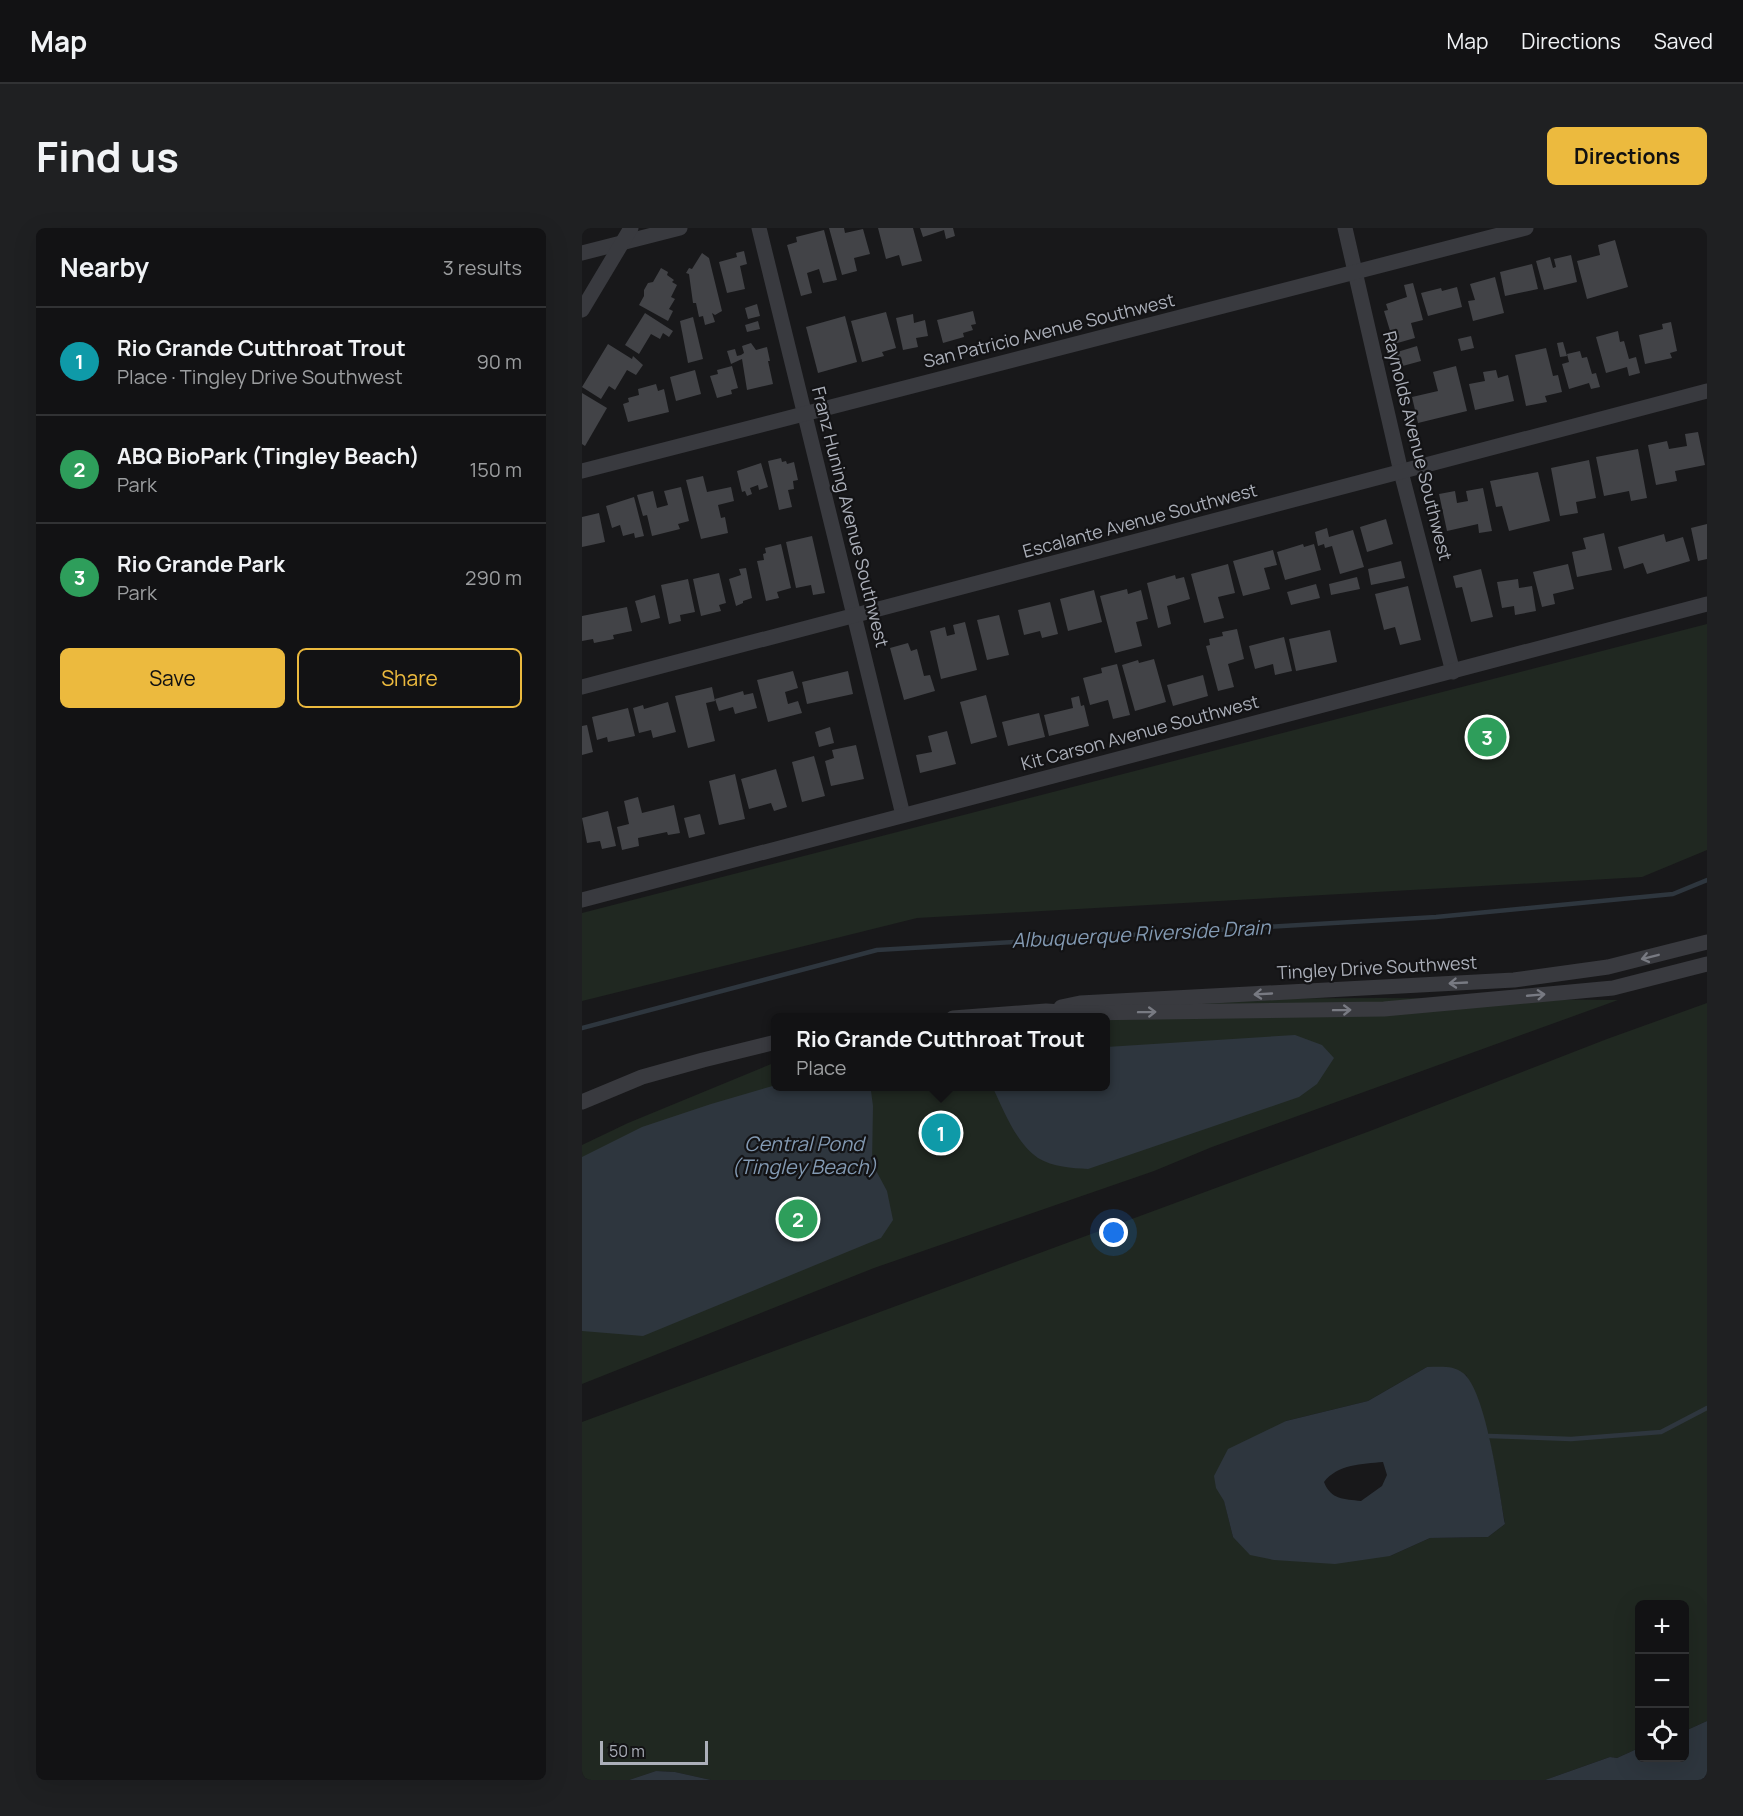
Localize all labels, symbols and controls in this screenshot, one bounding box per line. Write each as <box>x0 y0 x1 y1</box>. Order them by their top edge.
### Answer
text: Map <box>30 22 87 60</box>
text: Map <box>1447 27 1488 55</box>
text: Directions <box>1521 27 1621 55</box>
text: Saved <box>1654 27 1713 55</box>
text: Find us <box>36 127 179 185</box>
button: Directions <box>1547 127 1707 185</box>
text: Nearby <box>60 249 149 285</box>
text: 3 results <box>443 254 522 281</box>
street label: San Patricio Avenue Southwest <box>921 287 1177 373</box>
street label: Raynolds Avenue Southwest <box>1378 329 1458 563</box>
text: Rio Grande Cutthroat Trout <box>117 333 406 363</box>
text: 1 <box>75 348 84 375</box>
text: 90 m <box>476 348 522 375</box>
text: Place · Tingley Drive Southwest <box>117 363 403 390</box>
street label: Franz Huning Avenue Southwest <box>807 384 895 650</box>
text: ABQ BioPark (Tingley Beach) <box>117 441 420 471</box>
text: 2 <box>74 456 85 483</box>
text: 150 m <box>469 456 522 483</box>
text: Park <box>117 471 157 498</box>
street label: Escalante Avenue Southwest <box>1020 477 1260 563</box>
text: Rio Grande Park <box>117 549 285 579</box>
text: 3 <box>74 564 85 591</box>
text: 290 m <box>465 564 522 591</box>
text: Park <box>117 579 157 606</box>
button: Save <box>60 648 285 708</box>
button: Share <box>297 648 522 708</box>
street label: Kit Carson Avenue Southwest <box>1018 689 1261 775</box>
pin: 3 <box>1468 714 1506 760</box>
water label: Albuquerque Riverside Drain <box>1011 913 1272 954</box>
street label: Tingley Drive Southwest <box>1276 950 1478 984</box>
one-way arrow <box>1641 951 1660 963</box>
one-way arrow <box>1448 978 1468 989</box>
one-way arrow <box>1254 988 1274 999</box>
one-way arrow <box>1526 989 1546 1000</box>
one-way arrow <box>1331 1004 1351 1016</box>
one-way arrow <box>1136 1006 1156 1018</box>
popup <box>771 1013 1110 1091</box>
text: Rio Grande Cutthroat Trout <box>796 1024 1085 1054</box>
text: Place <box>796 1054 846 1081</box>
pin: 1 <box>922 1110 960 1156</box>
water label: Central Pond (Tingley Beach) <box>731 1130 877 1180</box>
pin: 2 <box>778 1196 818 1242</box>
your location <box>1099 1218 1128 1247</box>
map controls <box>1635 1600 1689 1762</box>
button: + <box>1635 1600 1689 1654</box>
button: − <box>1635 1654 1689 1708</box>
button: locate <box>1635 1708 1689 1762</box>
scale bar <box>600 1738 708 1766</box>
text: 50 m <box>609 1740 645 1762</box>

